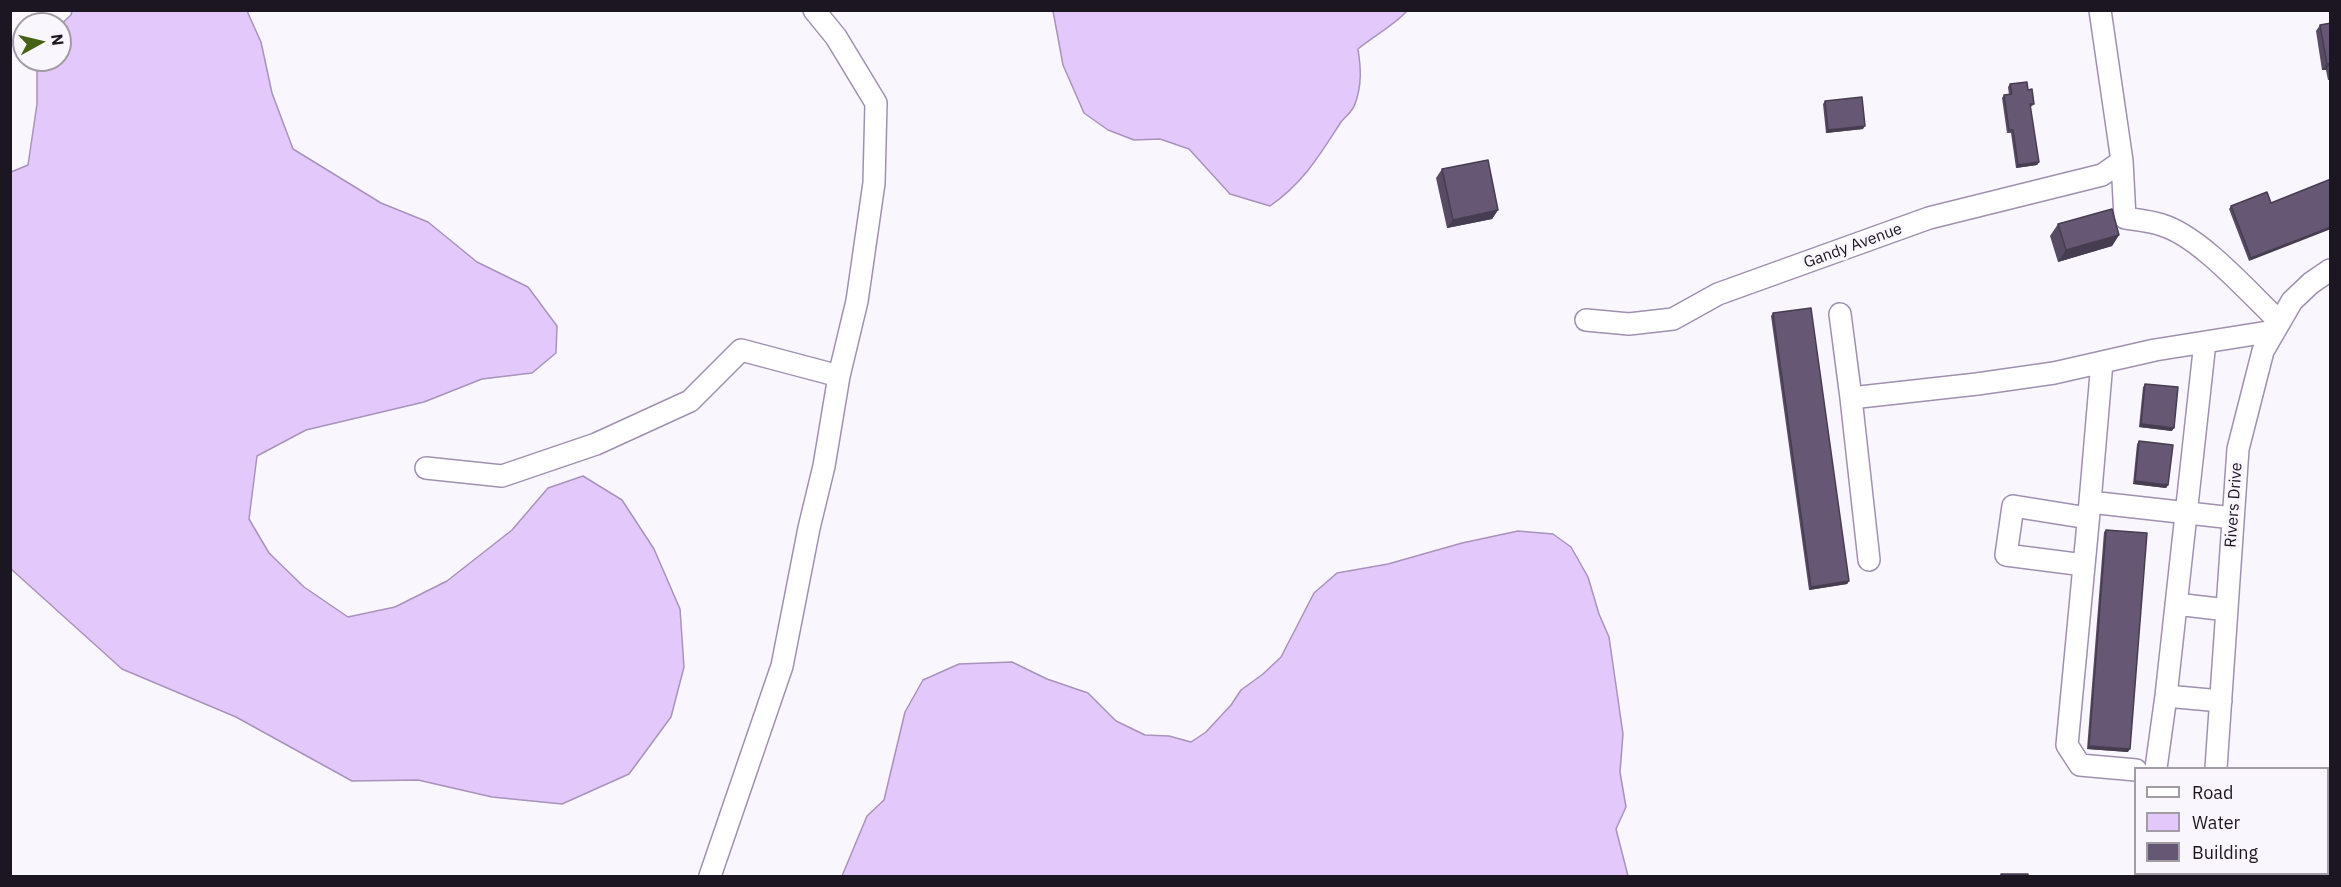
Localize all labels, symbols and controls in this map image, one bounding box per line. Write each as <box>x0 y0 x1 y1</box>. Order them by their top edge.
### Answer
north arrow <box>12 12 72 72</box>
text: N <box>47 33 69 47</box>
street label: Gandy Avenue <box>1801 219 1905 273</box>
street label: Rivers Drive <box>2221 462 2247 548</box>
legend <box>2134 767 2329 875</box>
text: Road <box>2192 781 2233 804</box>
text: Water <box>2192 811 2240 834</box>
text: Building <box>2192 841 2258 864</box>

